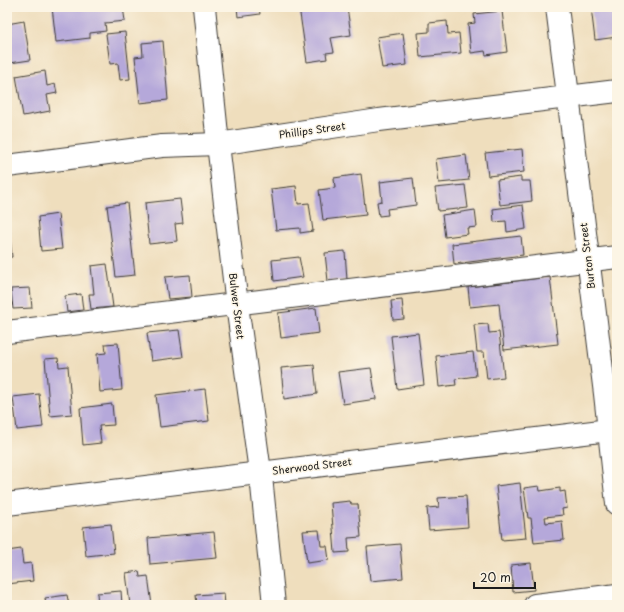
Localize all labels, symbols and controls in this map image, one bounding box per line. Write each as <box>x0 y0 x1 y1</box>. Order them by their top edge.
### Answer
street label: Phillips Street <box>278 117 346 142</box>
street label: Burton Street <box>575 222 598 290</box>
street label: Bulwer Street <box>226 272 249 340</box>
street label: Sherwood Street <box>271 453 353 478</box>
scale bar <box>474 564 535 590</box>
text: 20 m <box>480 568 511 586</box>

